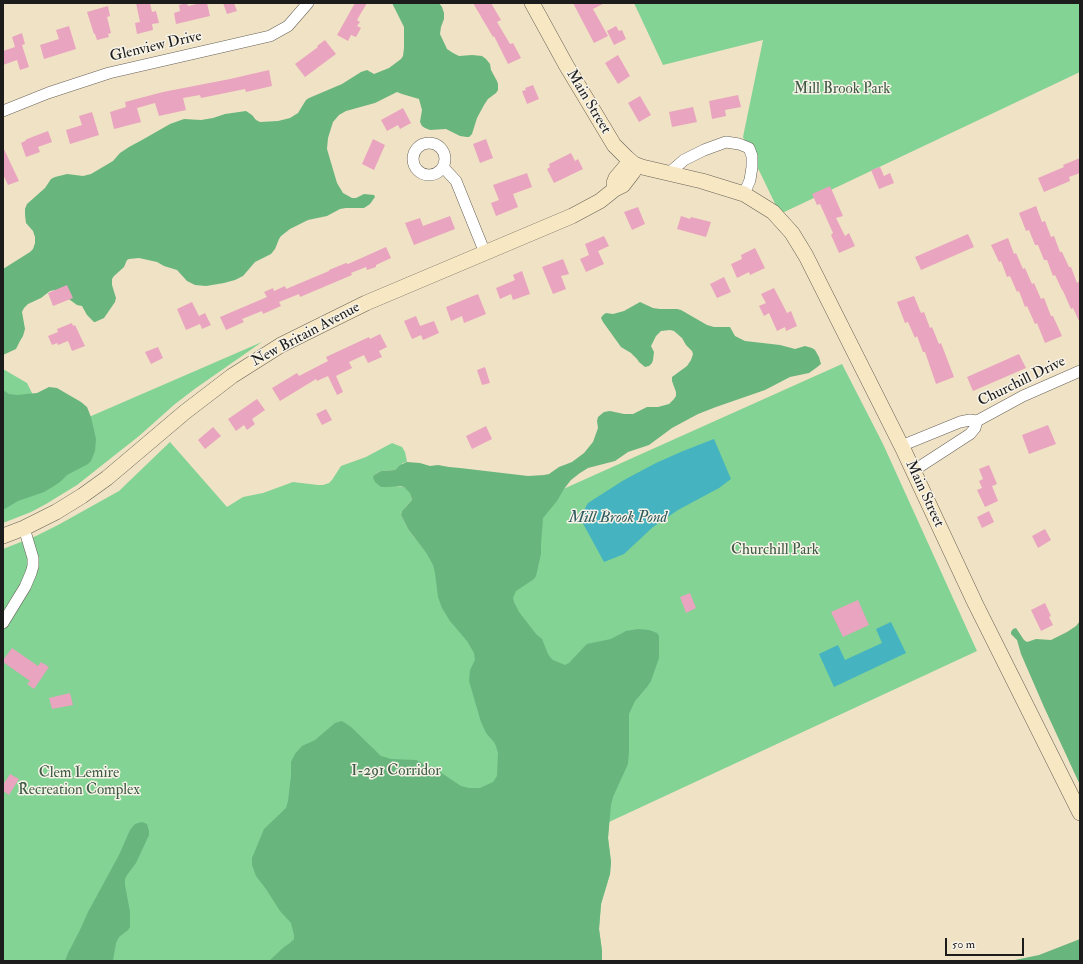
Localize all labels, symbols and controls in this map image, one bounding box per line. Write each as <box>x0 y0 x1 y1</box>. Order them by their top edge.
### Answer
street label: Glenview Drive <box>108 28 204 66</box>
street label: Main Street <box>562 67 614 137</box>
park label: Mill Brook Park <box>794 81 890 99</box>
street label: New Britain Avenue <box>249 299 363 371</box>
street label: Churchill Drive <box>975 353 1069 411</box>
street label: Main Street <box>901 458 947 530</box>
water label: Mill Brook Pond <box>569 509 667 529</box>
park label: Churchill Park <box>731 542 819 560</box>
park label: I-291 Corridor <box>351 763 441 781</box>
park label: Clem Lemire Recreation Complex <box>18 765 140 800</box>
scale bar <box>947 930 1026 956</box>
text: 50 m <box>952 937 975 952</box>

